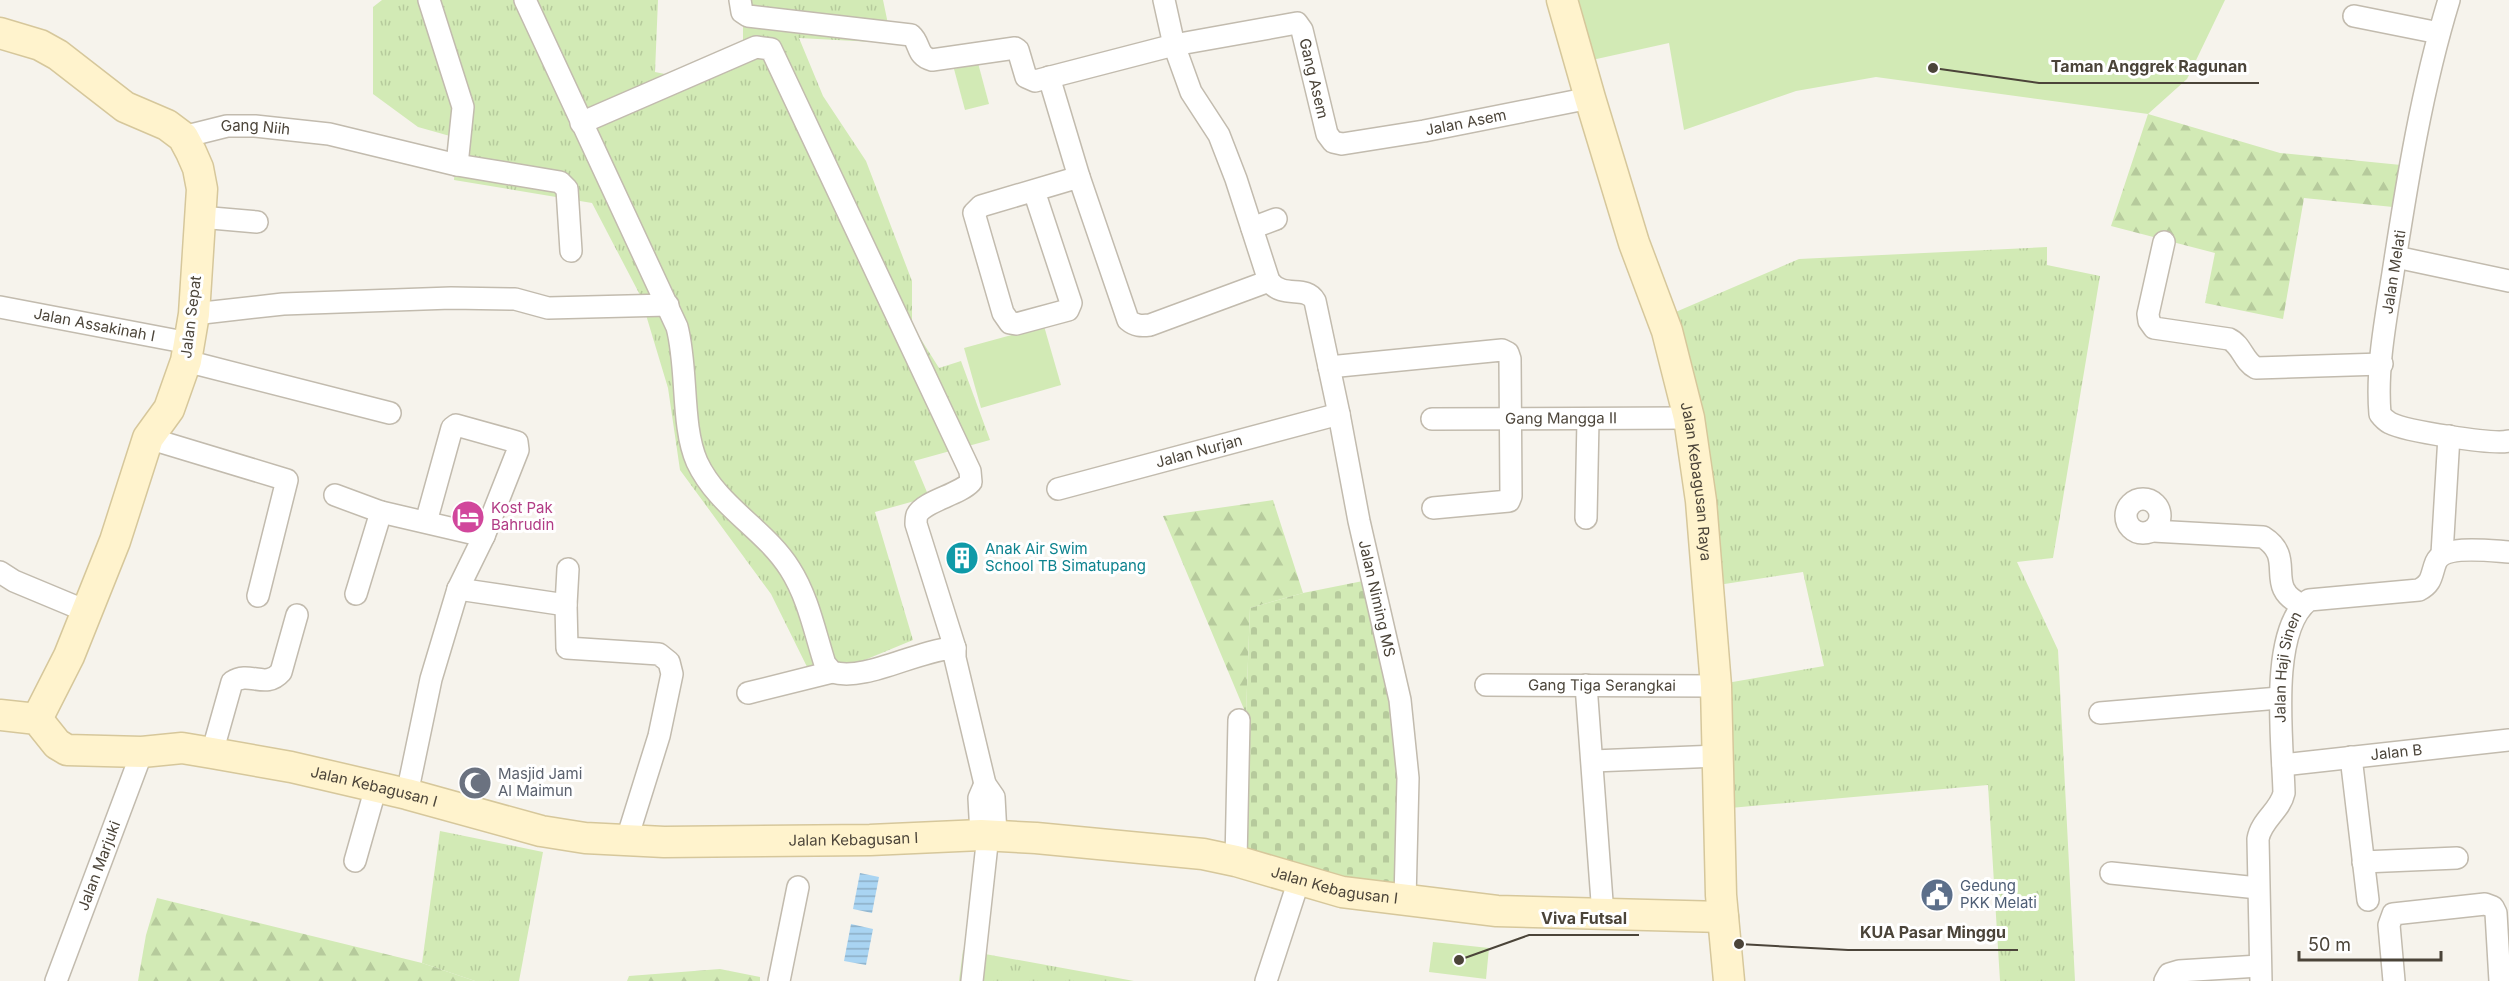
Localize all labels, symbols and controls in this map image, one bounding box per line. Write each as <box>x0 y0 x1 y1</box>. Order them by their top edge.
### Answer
street label: Gang Asem <box>1295 36 1333 121</box>
callout: Taman Anggrek Ragunan <box>2039 49 2259 83</box>
text: Taman Anggrek Ragunan <box>2051 56 2247 76</box>
street label: Jalan Asem <box>1424 105 1508 140</box>
street label: Gang Niih <box>219 115 291 139</box>
street label: Jalan Melati <box>2377 228 2410 315</box>
street label: Jalan Sepat <box>176 274 205 359</box>
street label: Jalan Assakinah I <box>32 304 157 345</box>
street label: Jalan Kebagusan Raya <box>1676 400 1716 562</box>
street label: Gang Mangga II <box>1505 408 1617 428</box>
street label: Jalan Nurjan <box>1153 430 1244 472</box>
place label: Kost Pak Bahrudin <box>491 498 554 534</box>
hotel icon: Kost Pak Bahrudin <box>450 499 486 535</box>
street label: Jalan Niming MS <box>1355 538 1400 659</box>
place label: Anak Air Swim School TB Simatupang <box>985 539 1146 575</box>
building icon: Anak Air Swim School TB Simatupang <box>944 540 980 576</box>
street label: Jalan Haji Sinen <box>2270 608 2305 723</box>
street label: Gang Tiga Serangkai <box>1528 675 1676 695</box>
street label: Jalan B <box>2369 740 2423 764</box>
street label: Jalan Kebagusan I <box>309 762 440 811</box>
place label: Masjid Jami Al Maimun <box>498 764 582 800</box>
mosque icon: Masjid Jami Al Maimun <box>457 765 493 801</box>
street label: Jalan Marjuki <box>73 818 124 913</box>
street label: Jalan Kebagusan I <box>788 828 919 850</box>
street label: Jalan Kebagusan I <box>1269 862 1399 908</box>
place label: Gedung PKK Melati <box>1960 876 2037 912</box>
public building icon: Gedung PKK Melati <box>1919 877 1955 913</box>
callout: Viva Futsal <box>1529 901 1639 935</box>
text: Viva Futsal <box>1541 908 1627 928</box>
callout: KUA Pasar Minggu <box>1848 916 2018 950</box>
text: KUA Pasar Minggu <box>1860 922 2006 942</box>
scale bar <box>2299 924 2442 962</box>
text: 50 m <box>2308 934 2351 955</box>

